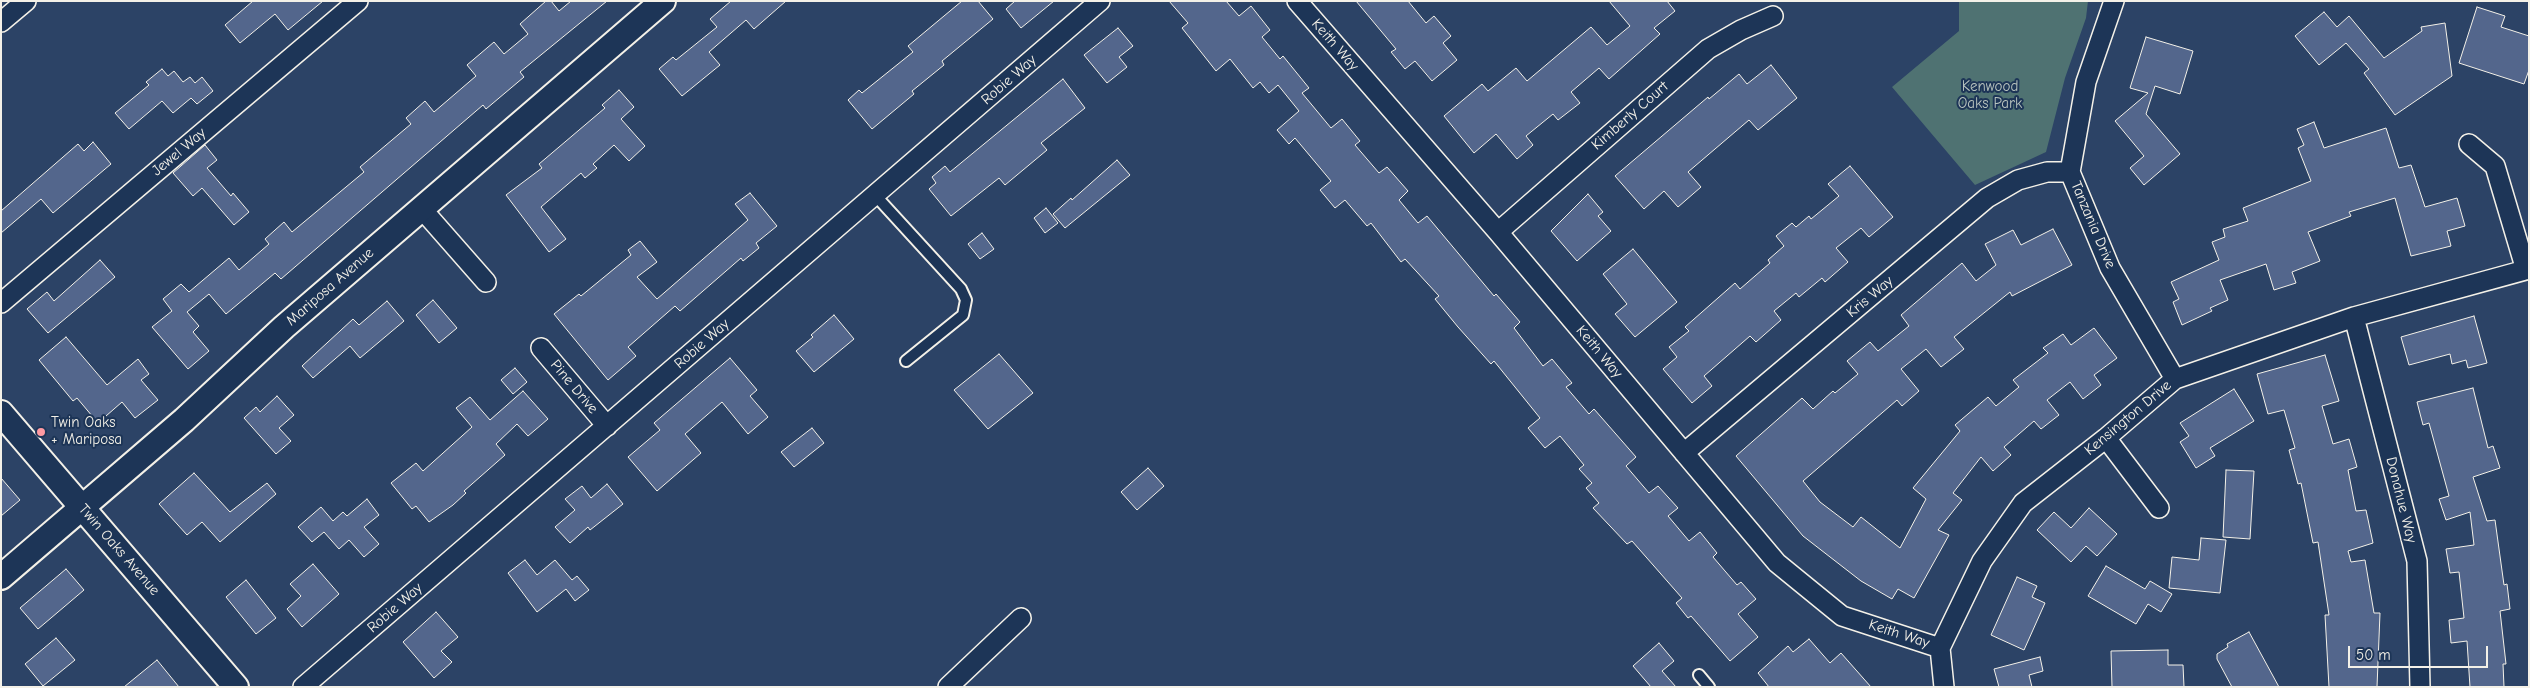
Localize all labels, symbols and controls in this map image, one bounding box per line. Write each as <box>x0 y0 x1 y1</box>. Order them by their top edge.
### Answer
street label: Keith Way <box>1308 15 1362 75</box>
street label: Robie Way <box>978 51 1040 109</box>
street label: Kimberly Court <box>1588 78 1672 154</box>
park label: Kenwood Oaks Park <box>1958 78 2022 113</box>
street label: Jewel Way <box>148 124 210 180</box>
street label: Tanzania Drive <box>2067 179 2119 271</box>
street label: Mariposa Avenue <box>283 244 377 330</box>
street label: Kris Way <box>1843 272 1897 322</box>
street label: Robie Way <box>671 315 733 373</box>
street label: Keith Way <box>1572 322 1626 382</box>
street label: Pine Drive <box>546 356 602 418</box>
street label: Kensington Drive <box>2081 377 2175 459</box>
place label: Twin Oaks + Mariposa <box>51 414 122 449</box>
marker: Twin Oaks + Mariposa <box>35 426 47 438</box>
street label: Donahue Way <box>2382 455 2420 545</box>
street label: Twin Oaks Avenue <box>74 501 164 599</box>
street label: Robie Way <box>364 579 426 637</box>
street label: Keith Way <box>1866 616 1932 652</box>
scale bar <box>2350 636 2490 668</box>
text: 50 m <box>2356 646 2391 664</box>

